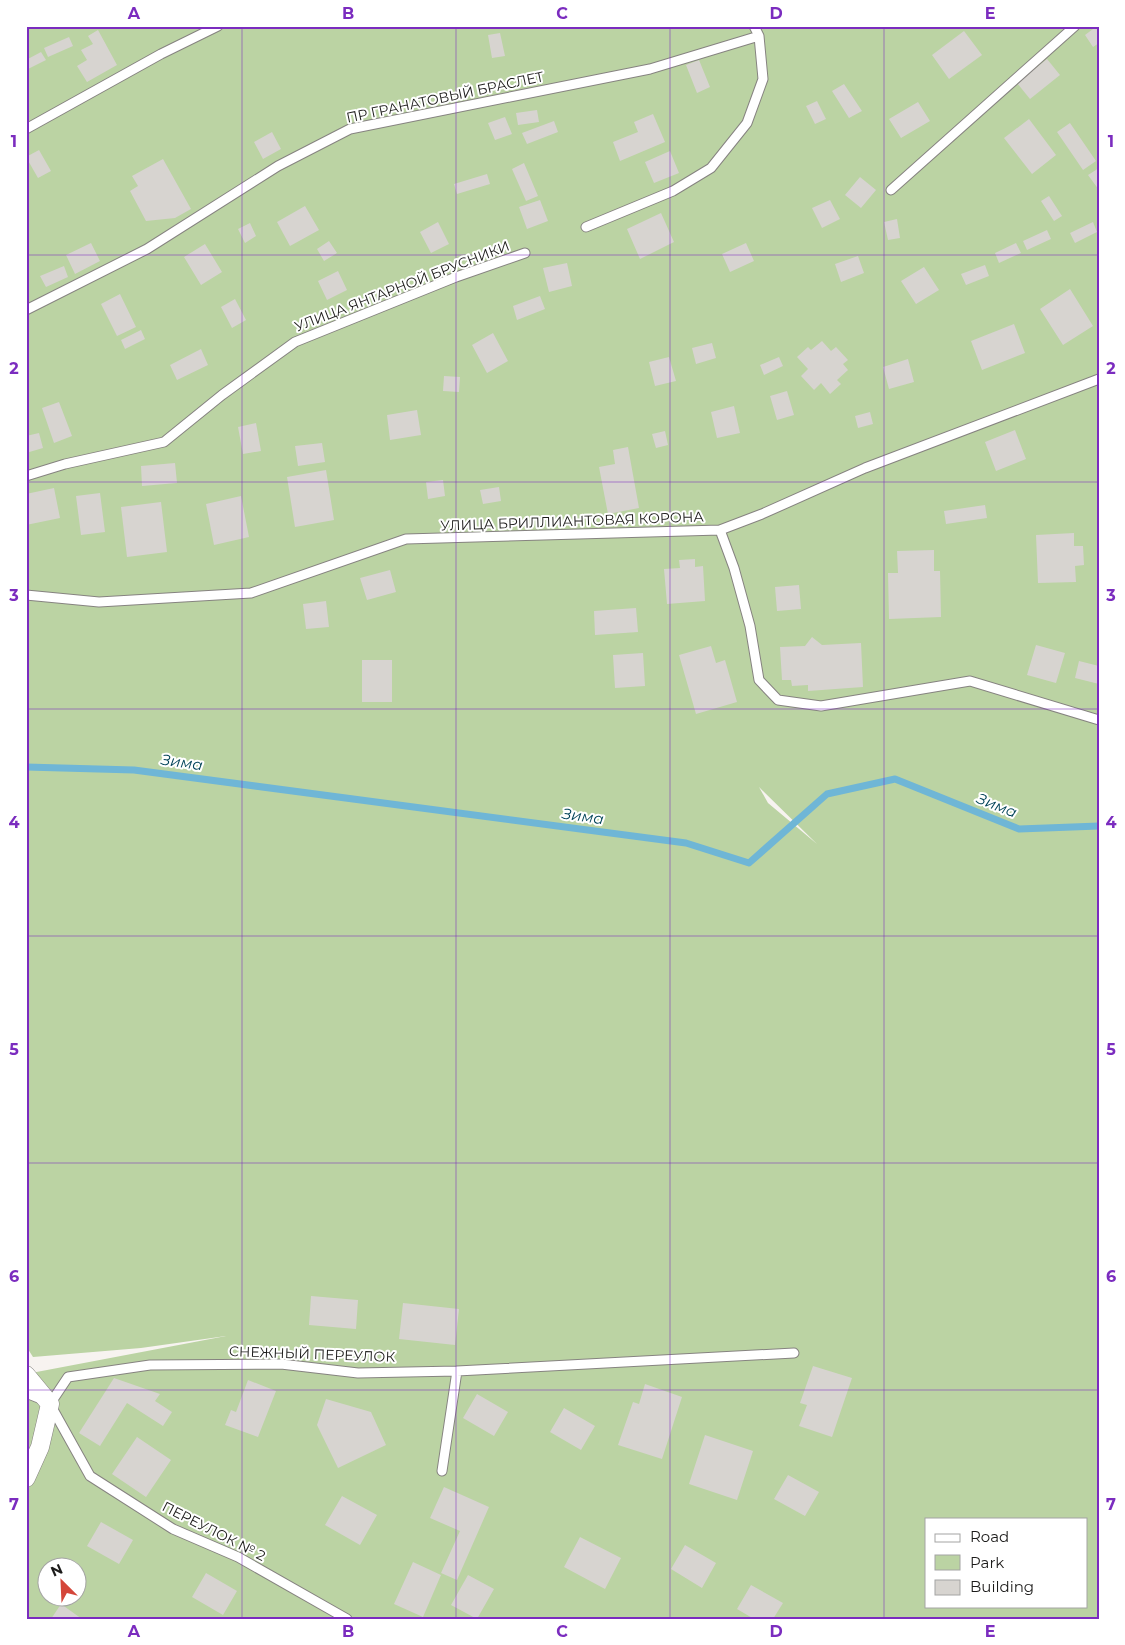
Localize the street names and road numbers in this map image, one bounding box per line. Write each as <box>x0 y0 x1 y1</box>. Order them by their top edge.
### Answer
street label: ПР ГРАНАТОВЫЙ БРАСЛЕТ <box>345 67 546 127</box>
street label: УЛИЦА ЯНТАРНОЙ БРУСНИКИ <box>292 237 512 335</box>
street label: УЛИЦА БРИЛЛИАНТОВАЯ КОРОНА <box>440 507 705 535</box>
street label: СНЕЖНЫЙ ПЕРЕУЛОК <box>228 1342 396 1366</box>
street label: ПЕРЕУЛОК № 2 <box>159 1497 269 1565</box>

